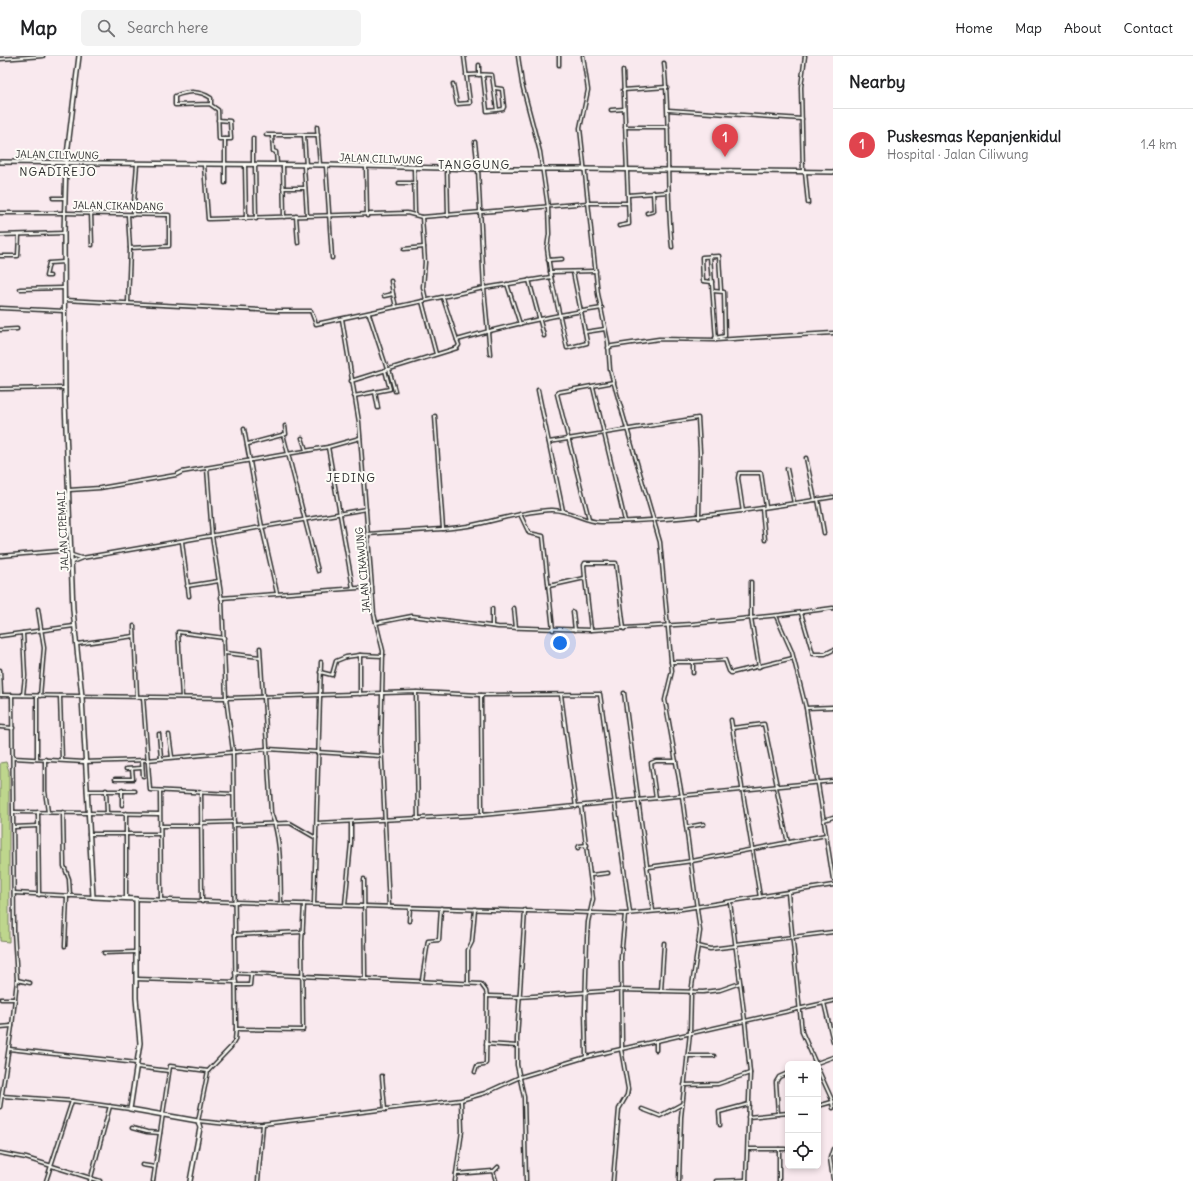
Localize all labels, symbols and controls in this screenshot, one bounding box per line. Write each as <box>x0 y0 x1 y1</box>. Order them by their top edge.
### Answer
search box <box>81 10 361 46</box>
text: Map <box>20 16 57 40</box>
icon: search <box>95 17 117 39</box>
text: Search here <box>127 18 208 37</box>
text: Home <box>955 19 993 37</box>
text: Map <box>1015 19 1042 37</box>
text: About <box>1064 19 1102 37</box>
text: Contact <box>1124 19 1173 37</box>
text: Nearby <box>849 71 905 93</box>
pin: 1 <box>712 124 738 157</box>
text: Puskesmas Kepanjenkidul <box>887 127 1061 146</box>
text: 1 <box>859 136 865 153</box>
text: 1.4 km <box>1141 136 1177 153</box>
text: Hospital · Jalan Ciliwung <box>887 146 1029 163</box>
street label: JALAN CILIWUNG <box>15 148 99 162</box>
street label: JALAN CILIWUNG <box>339 151 423 167</box>
district label: TANGGUNG <box>438 157 510 172</box>
district label: NGADIREJO <box>19 164 97 179</box>
street label: JALAN CIKANDANG <box>72 199 164 213</box>
district label: JEDING <box>326 470 376 485</box>
street label: JALAN CIPEMALI <box>54 491 72 571</box>
street label: JALAN CIKAWUNG <box>353 527 373 613</box>
your location <box>550 633 570 653</box>
map controls <box>785 1061 821 1169</box>
button: + <box>785 1061 821 1097</box>
button: − <box>785 1097 821 1133</box>
button: locate <box>785 1133 821 1169</box>

